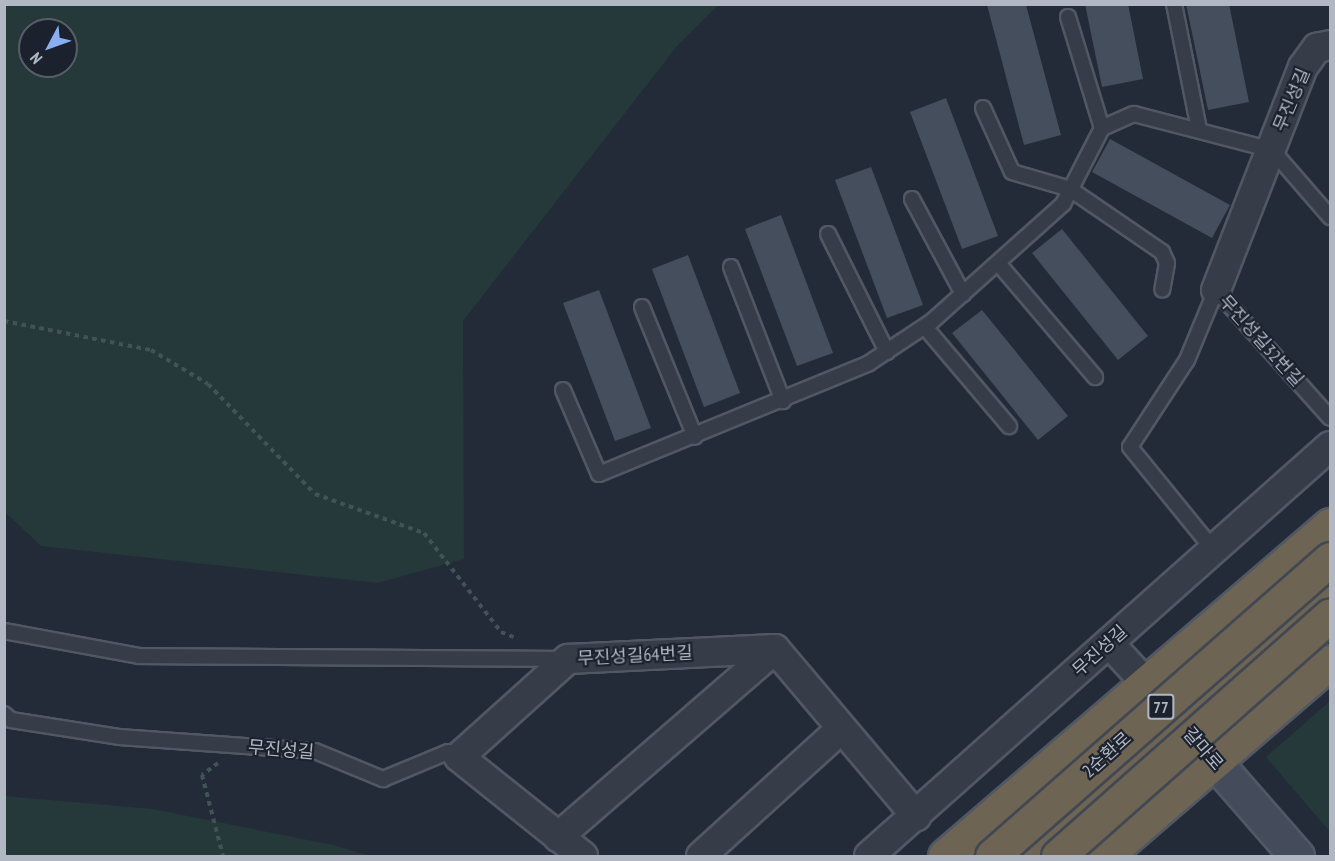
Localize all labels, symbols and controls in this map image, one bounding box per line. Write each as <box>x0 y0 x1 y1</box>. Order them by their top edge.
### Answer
north arrow <box>18 18 78 78</box>
text: N <box>26 49 46 68</box>
street label: 무진성길 <box>1269 65 1315 135</box>
street label: 무진성길32번길 <box>1214 291 1308 391</box>
street label: 무진성길 <box>1068 621 1132 681</box>
street label: 무진성길64번길 <box>577 642 693 670</box>
road number: 77 <box>1146 694 1176 720</box>
street label: 갈마로 <box>1179 723 1227 775</box>
street label: 2순환로 <box>1078 728 1136 782</box>
street label: 무진성길 <box>247 736 315 764</box>

